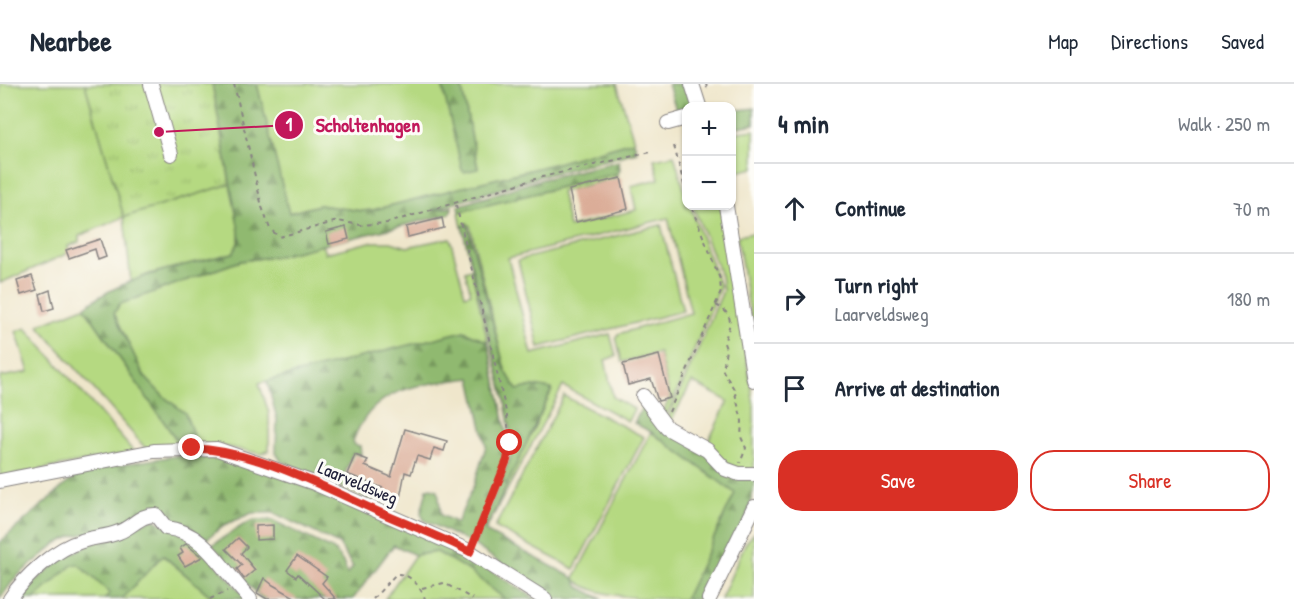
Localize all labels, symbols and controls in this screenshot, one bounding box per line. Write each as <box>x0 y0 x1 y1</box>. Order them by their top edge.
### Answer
text: Nearbee <box>30 22 112 60</box>
text: Map <box>1048 27 1078 56</box>
text: Directions <box>1111 27 1188 56</box>
text: Saved <box>1221 27 1264 56</box>
map controls <box>682 102 736 210</box>
button: + <box>682 102 736 156</box>
callout: Scholtenhagen <box>274 106 433 144</box>
text: 4 min <box>778 106 829 141</box>
text: Walk · 250 m <box>1178 110 1270 137</box>
text: Scholtenhagen <box>316 111 420 139</box>
text: 1 <box>286 112 293 137</box>
button: − <box>682 156 736 210</box>
icon: ahead <box>778 192 811 225</box>
text: Continue <box>835 193 906 223</box>
text: 70 m <box>1233 195 1270 222</box>
text: Turn right <box>835 270 918 300</box>
icon: right <box>778 282 811 315</box>
text: 180 m <box>1227 285 1270 312</box>
text: Laarveldsweg <box>835 300 929 327</box>
icon: arrive <box>778 372 811 405</box>
text: Arrive at destination <box>835 373 1000 403</box>
route start <box>496 429 522 455</box>
route end <box>178 434 204 460</box>
button: Save <box>778 450 1018 511</box>
button: Share <box>1030 450 1270 511</box>
street label: Laarveldsweg <box>314 455 402 511</box>

